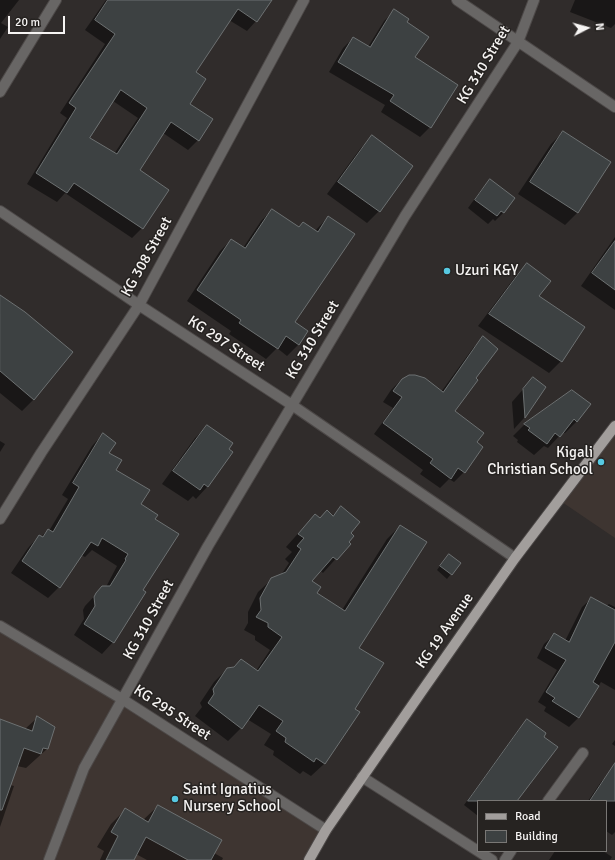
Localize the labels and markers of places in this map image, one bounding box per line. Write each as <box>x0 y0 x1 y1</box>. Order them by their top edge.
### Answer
place label: Uzuri K&Y <box>455 262 518 280</box>
marker: Uzuri K&Y <box>442 266 452 276</box>
place label: Kigali Christian School <box>487 444 593 479</box>
marker: Kigali Christian School <box>596 457 606 467</box>
place label: Saint Ignatius Nursery School <box>183 781 281 816</box>
marker: Saint Ignatius Nursery School <box>170 794 180 804</box>

